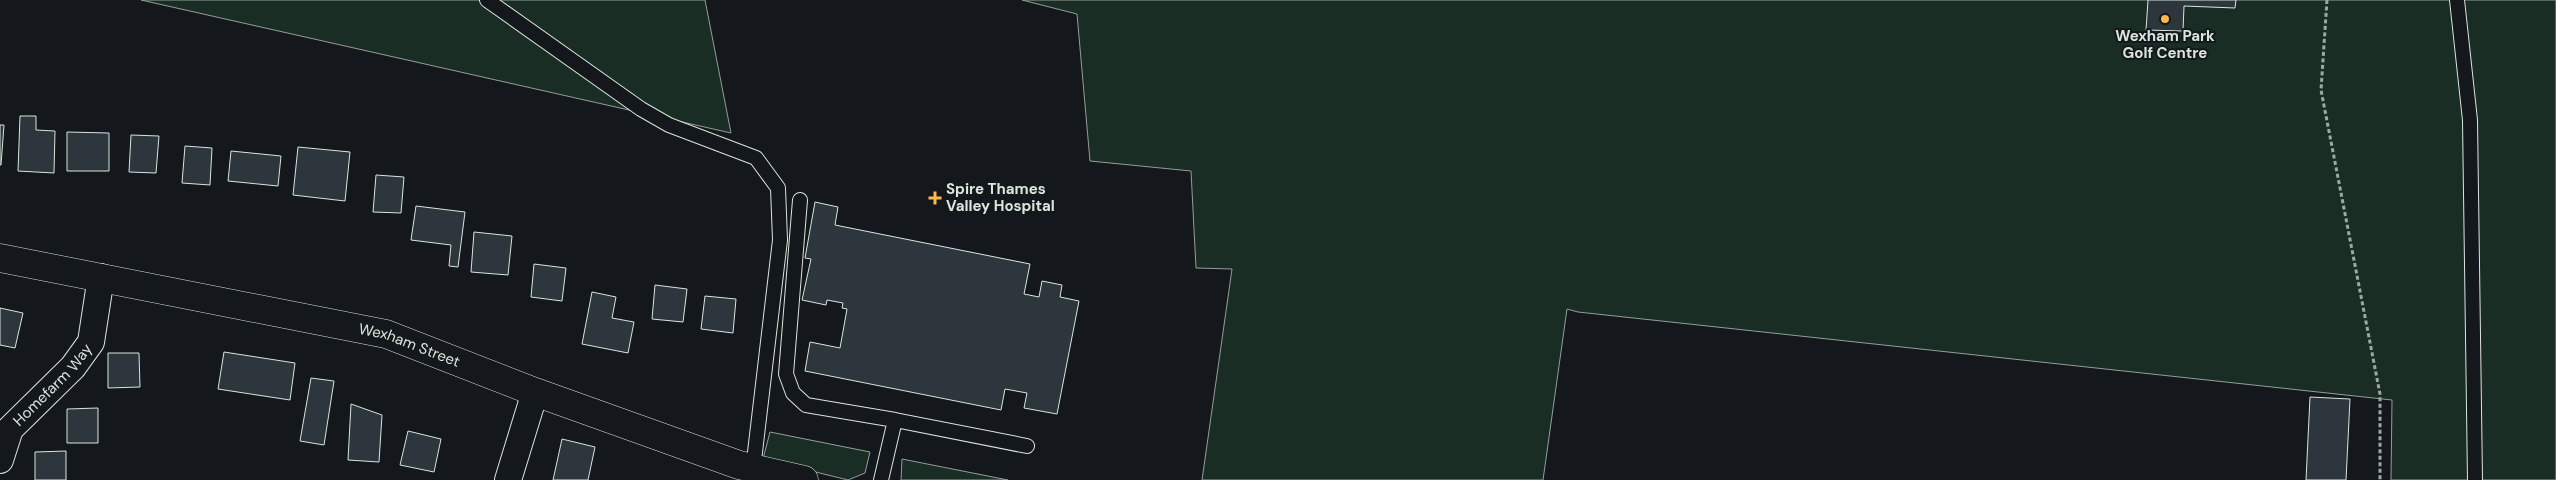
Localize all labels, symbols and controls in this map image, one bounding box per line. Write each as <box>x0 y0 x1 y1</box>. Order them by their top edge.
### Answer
marker: Wexham Park Golf Centre <box>2159 13 2171 25</box>
place label: Wexham Park Golf Centre <box>2115 26 2215 63</box>
place label: Spire Thames Valley Hospital <box>946 179 1055 216</box>
marker: Spire Thames Valley Hospital <box>928 191 942 205</box>
street label: Wexham Street <box>357 319 463 372</box>
street label: Homefarm Way <box>9 339 97 431</box>

